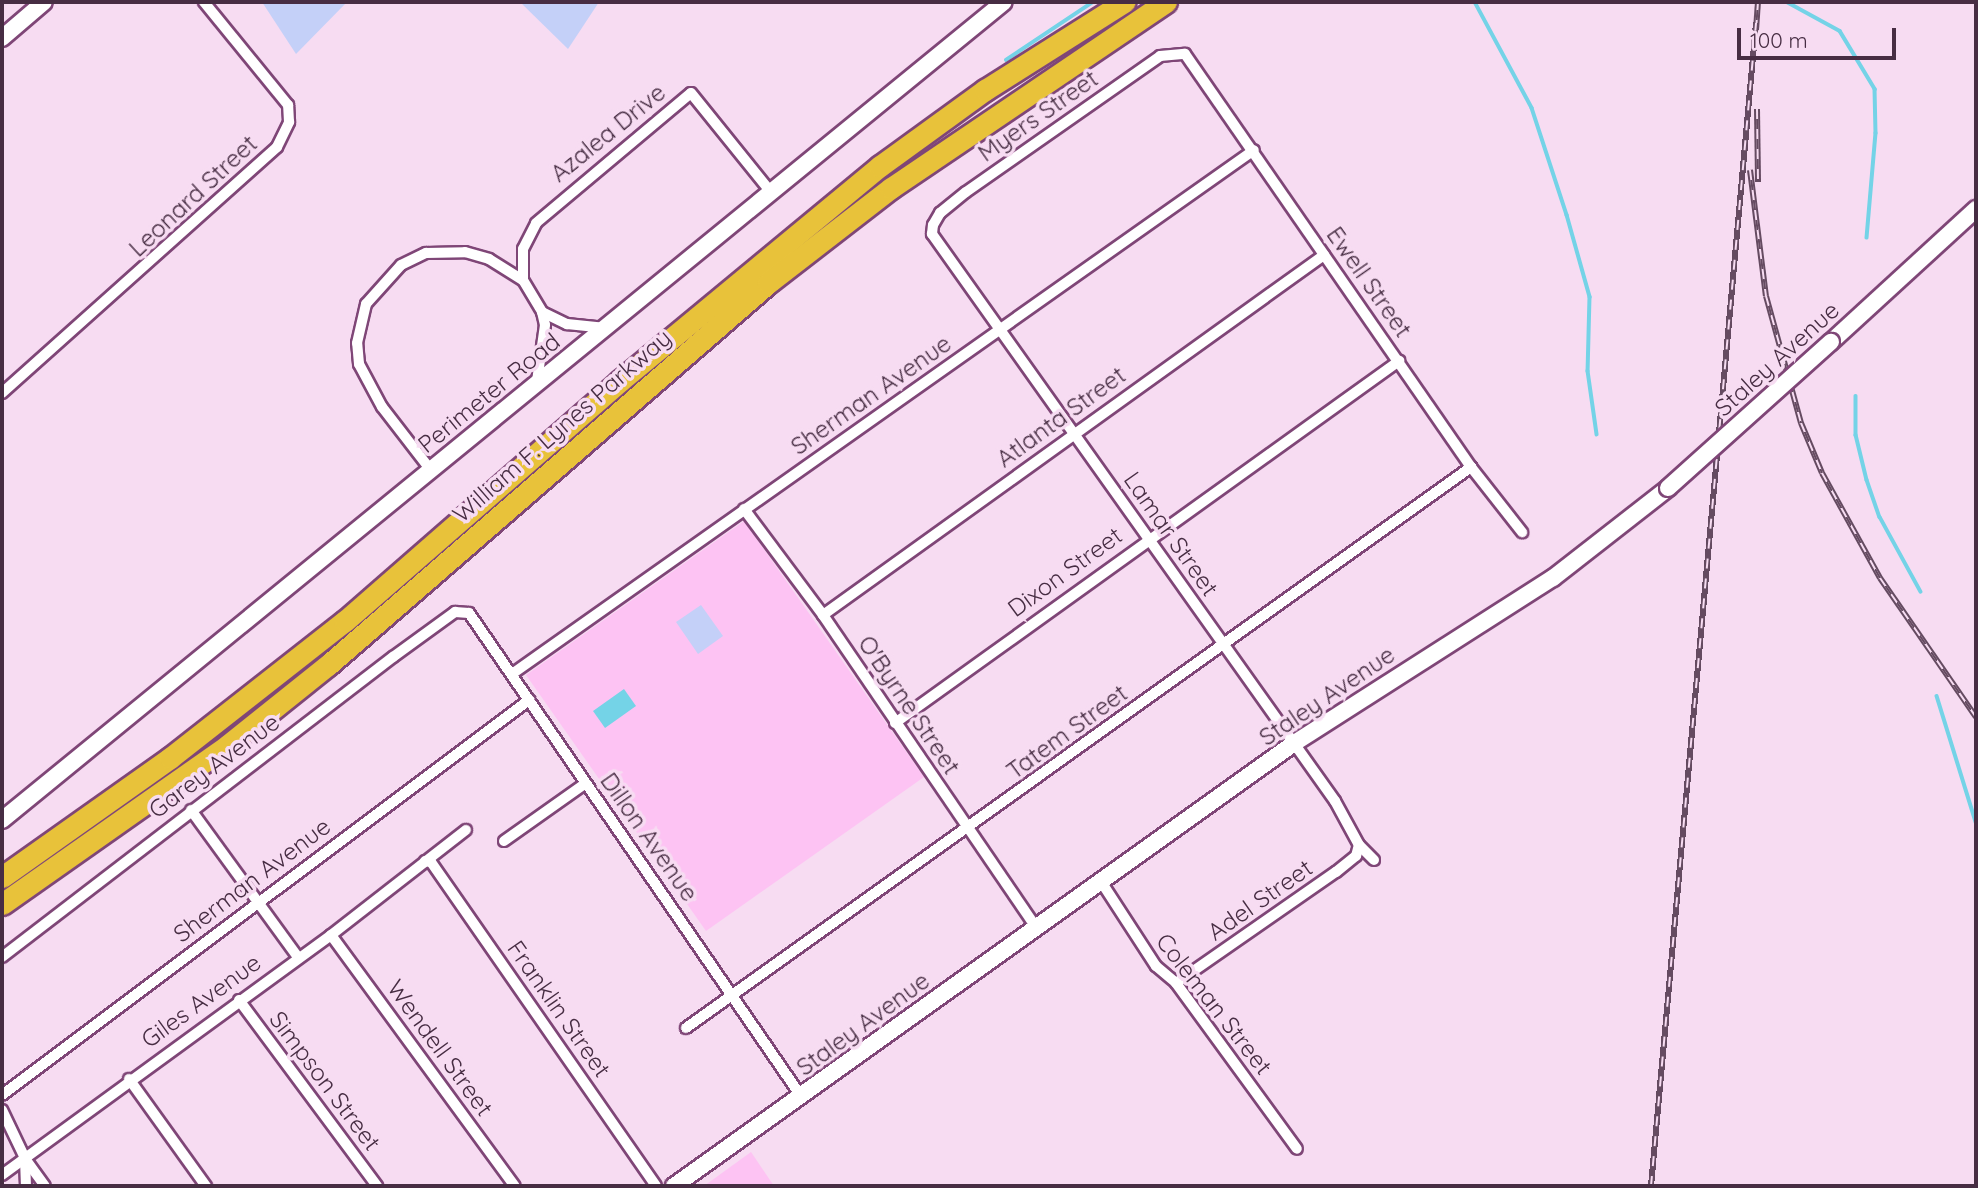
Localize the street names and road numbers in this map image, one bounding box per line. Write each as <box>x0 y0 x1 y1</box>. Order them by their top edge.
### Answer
street label: Myers Street <box>973 64 1103 168</box>
street label: Azalea Drive <box>545 78 671 188</box>
street label: Leonard Street <box>123 129 263 263</box>
street label: Ewell Street <box>1320 221 1418 343</box>
street label: Staley Avenue <box>1709 296 1845 422</box>
street label: William F. Lynes Parkway <box>447 323 677 529</box>
street label: Perimeter Road <box>412 327 566 459</box>
street label: Sherman Avenue <box>785 329 957 461</box>
street label: Atlanta Street <box>991 361 1131 473</box>
street label: Lamar Street <box>1118 466 1224 602</box>
street label: Dixon Street <box>1002 521 1128 623</box>
street label: O'Byrne Street <box>852 630 966 780</box>
street label: Staley Avenue <box>1254 640 1400 752</box>
street label: Tatem Street <box>1001 679 1133 785</box>
street label: Garey Avenue <box>143 708 285 824</box>
street label: Dillon Avenue <box>594 767 704 907</box>
street label: Sherman Avenue <box>168 812 336 948</box>
street label: Adel Street <box>1202 853 1318 947</box>
street label: Coleman Street <box>1150 928 1278 1080</box>
street label: Franklin Street <box>501 935 617 1083</box>
street label: Giles Avenue <box>136 948 266 1054</box>
street label: Staley Avenue <box>791 966 935 1082</box>
street label: Wendell Street <box>381 974 499 1122</box>
street label: Simpson Street <box>263 1006 387 1156</box>

